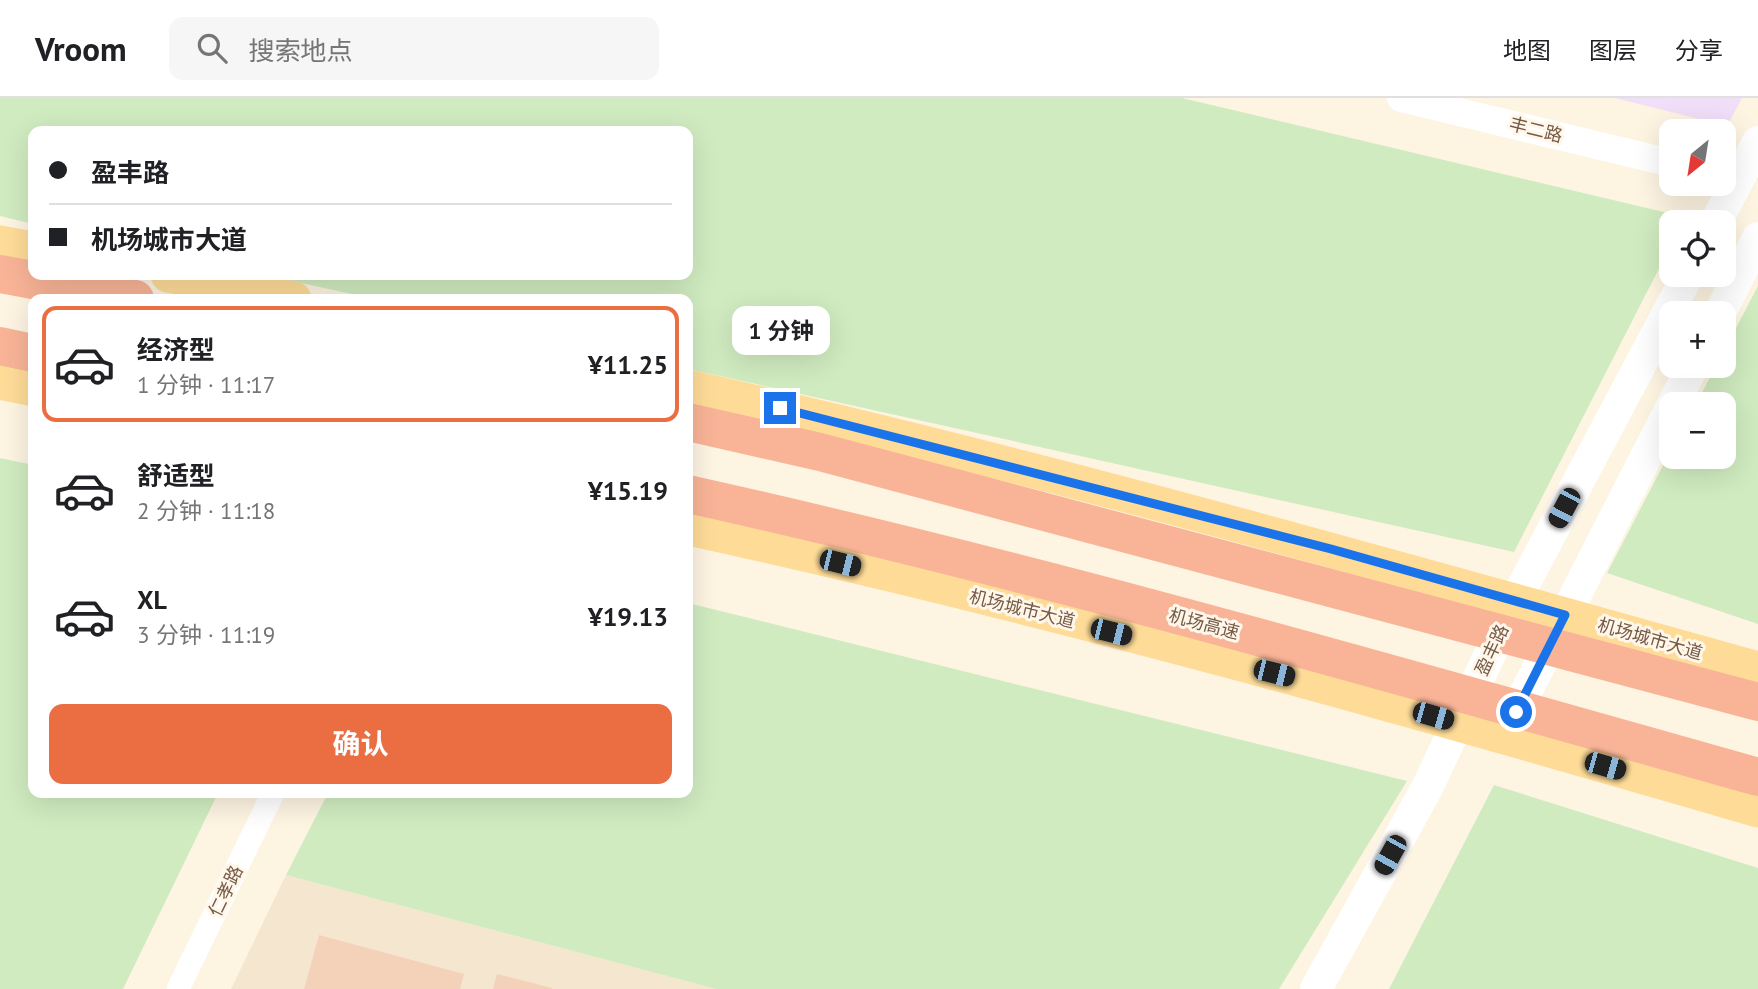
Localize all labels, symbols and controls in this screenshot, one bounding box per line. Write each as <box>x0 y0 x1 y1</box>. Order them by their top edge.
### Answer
search box <box>169 17 659 80</box>
text: Vroom <box>35 27 127 70</box>
icon: search <box>193 29 231 67</box>
text: 搜索地点 <box>249 34 353 67</box>
text: 地图 <box>1503 35 1551 66</box>
text: 图层 <box>1589 35 1637 66</box>
text: 分享 <box>1675 35 1723 66</box>
street label: 丰二路 <box>1507 112 1565 147</box>
north arrow <box>1659 119 1736 196</box>
map controls <box>1659 119 1736 469</box>
text: 盈丰路 <box>91 156 169 189</box>
button: locate <box>1659 210 1736 287</box>
text: 机场城市大道 <box>91 223 247 256</box>
button: + <box>1659 301 1736 378</box>
callout: 1 分钟 <box>731 306 829 356</box>
text: 1 分钟 <box>749 316 813 345</box>
icon: car <box>53 333 116 396</box>
text: 经济型 <box>137 333 215 366</box>
text: ¥11.25 <box>588 348 668 381</box>
text: 1 分钟 · 11:17 <box>137 370 275 399</box>
route end <box>764 392 796 424</box>
button: − <box>1659 392 1736 469</box>
icon: car <box>53 459 116 522</box>
text: 舒适型 <box>137 459 215 492</box>
text: ¥15.19 <box>588 474 668 507</box>
car <box>1545 485 1584 531</box>
text: 2 分钟 · 11:18 <box>137 496 275 525</box>
car <box>818 548 863 578</box>
text: XL <box>137 583 167 616</box>
street label: 机场城市大道 <box>967 584 1077 633</box>
icon: car <box>53 585 116 648</box>
text: ¥19.13 <box>588 600 668 633</box>
street label: 机场高速 <box>1166 603 1242 644</box>
street label: 机场城市大道 <box>1595 613 1705 664</box>
car <box>1089 617 1134 647</box>
text: 3 分钟 · 11:19 <box>137 620 275 649</box>
street label: 盈丰路 <box>1470 620 1513 679</box>
car <box>1252 658 1297 688</box>
route start <box>1500 696 1532 728</box>
car <box>1410 700 1457 732</box>
button: 确认 <box>49 704 672 784</box>
car <box>1582 750 1629 782</box>
car <box>1371 832 1410 878</box>
street label: 仁孝路 <box>203 861 248 920</box>

